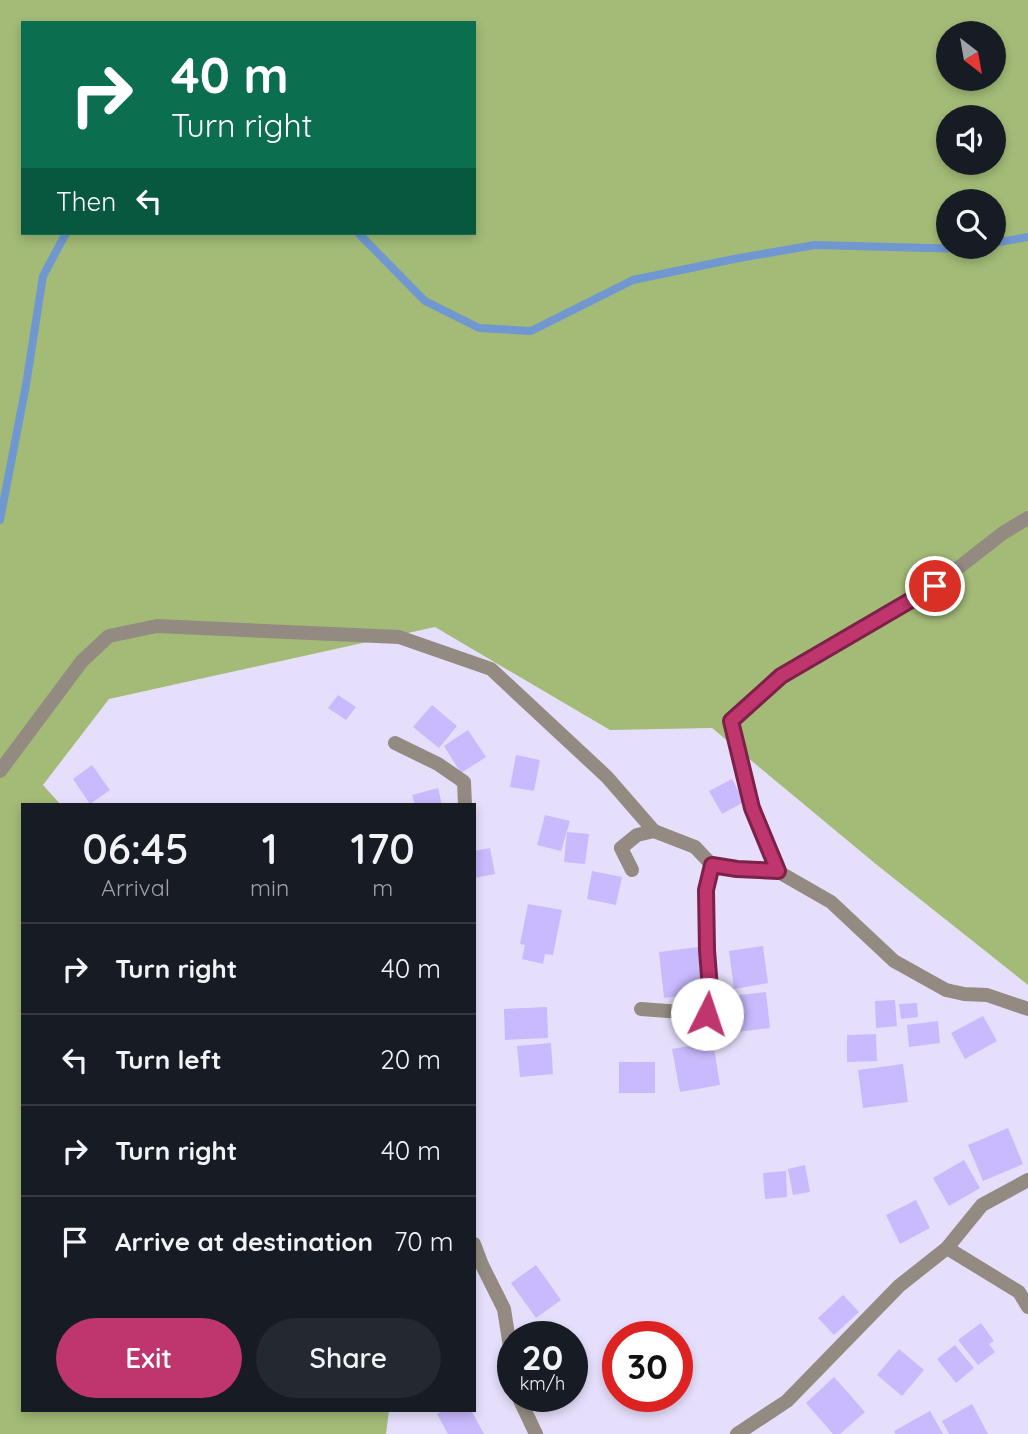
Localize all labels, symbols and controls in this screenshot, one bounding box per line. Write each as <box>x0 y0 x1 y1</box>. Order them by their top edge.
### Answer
north arrow <box>936 21 1006 91</box>
map controls <box>936 21 1006 259</box>
text: 40 m <box>171 44 289 105</box>
icon: right <box>56 49 147 140</box>
text: Turn right <box>171 105 312 145</box>
button: sound <box>936 105 1006 175</box>
icon: left <box>130 182 168 220</box>
text: Then <box>56 185 116 218</box>
button: search <box>936 189 1006 259</box>
pin <box>905 556 965 616</box>
icon: arrive <box>916 567 954 605</box>
text: 06:45 <box>82 822 189 875</box>
text: 1 <box>262 822 278 875</box>
text: 170 <box>351 822 415 875</box>
text: Arrival <box>101 873 170 902</box>
text: min <box>250 873 289 902</box>
text: m <box>372 873 393 902</box>
icon: right <box>56 950 94 988</box>
text: Turn right <box>115 952 237 985</box>
text: 40 m <box>381 952 441 985</box>
position arrow <box>670 977 744 1051</box>
icon: left <box>56 1041 94 1079</box>
text: Turn left <box>115 1043 222 1076</box>
text: 20 m <box>380 1043 441 1076</box>
icon: right <box>56 1132 94 1170</box>
text: Turn right <box>115 1134 237 1167</box>
text: 40 m <box>381 1134 441 1167</box>
icon: arrive <box>56 1223 94 1261</box>
text: Arrive at destination <box>115 1225 373 1258</box>
text: 70 m <box>394 1225 454 1258</box>
button: Exit <box>56 1318 242 1398</box>
button: Share <box>256 1318 441 1398</box>
speed limit sign: 30 <box>602 1321 693 1412</box>
text: 20 <box>522 1335 563 1379</box>
text: km/h <box>520 1372 565 1395</box>

